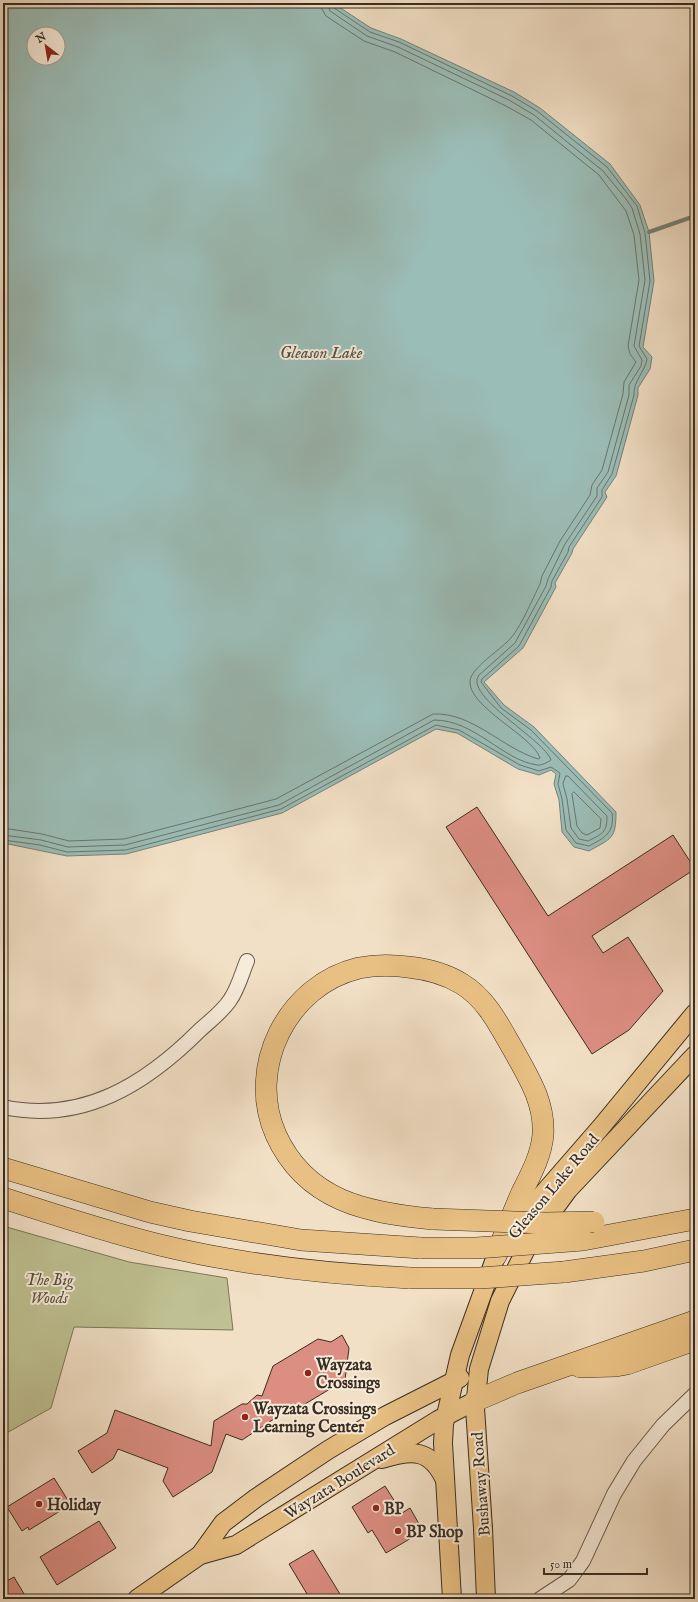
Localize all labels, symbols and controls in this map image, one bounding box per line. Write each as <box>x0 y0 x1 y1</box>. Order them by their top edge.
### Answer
north arrow <box>26 26 66 66</box>
text: N <box>33 30 49 47</box>
water label: Gleason Lake <box>280 343 363 364</box>
street label: Gleason Lake Road <box>505 1130 605 1244</box>
park label: The Big Woods <box>25 1271 74 1309</box>
place label: Wayzata Crossings <box>315 1356 381 1394</box>
marker: Wayzata Crossings <box>303 1368 313 1378</box>
place label: Wayzata Crossings Learning Center <box>252 1400 377 1438</box>
marker: Wayzata Crossings Learning Center <box>240 1412 250 1422</box>
street label: Bushaway Road <box>468 1431 496 1537</box>
street label: Wayzata Boulevard <box>281 1440 399 1525</box>
place label: Holiday <box>47 1496 102 1516</box>
marker: Holiday <box>34 1499 44 1509</box>
place label: BP <box>384 1500 405 1520</box>
marker: BP <box>371 1503 381 1513</box>
place label: BP Shop <box>406 1523 464 1543</box>
marker: BP Shop <box>393 1526 403 1536</box>
scale bar <box>544 1550 647 1576</box>
text: 50 m <box>550 1557 572 1572</box>

